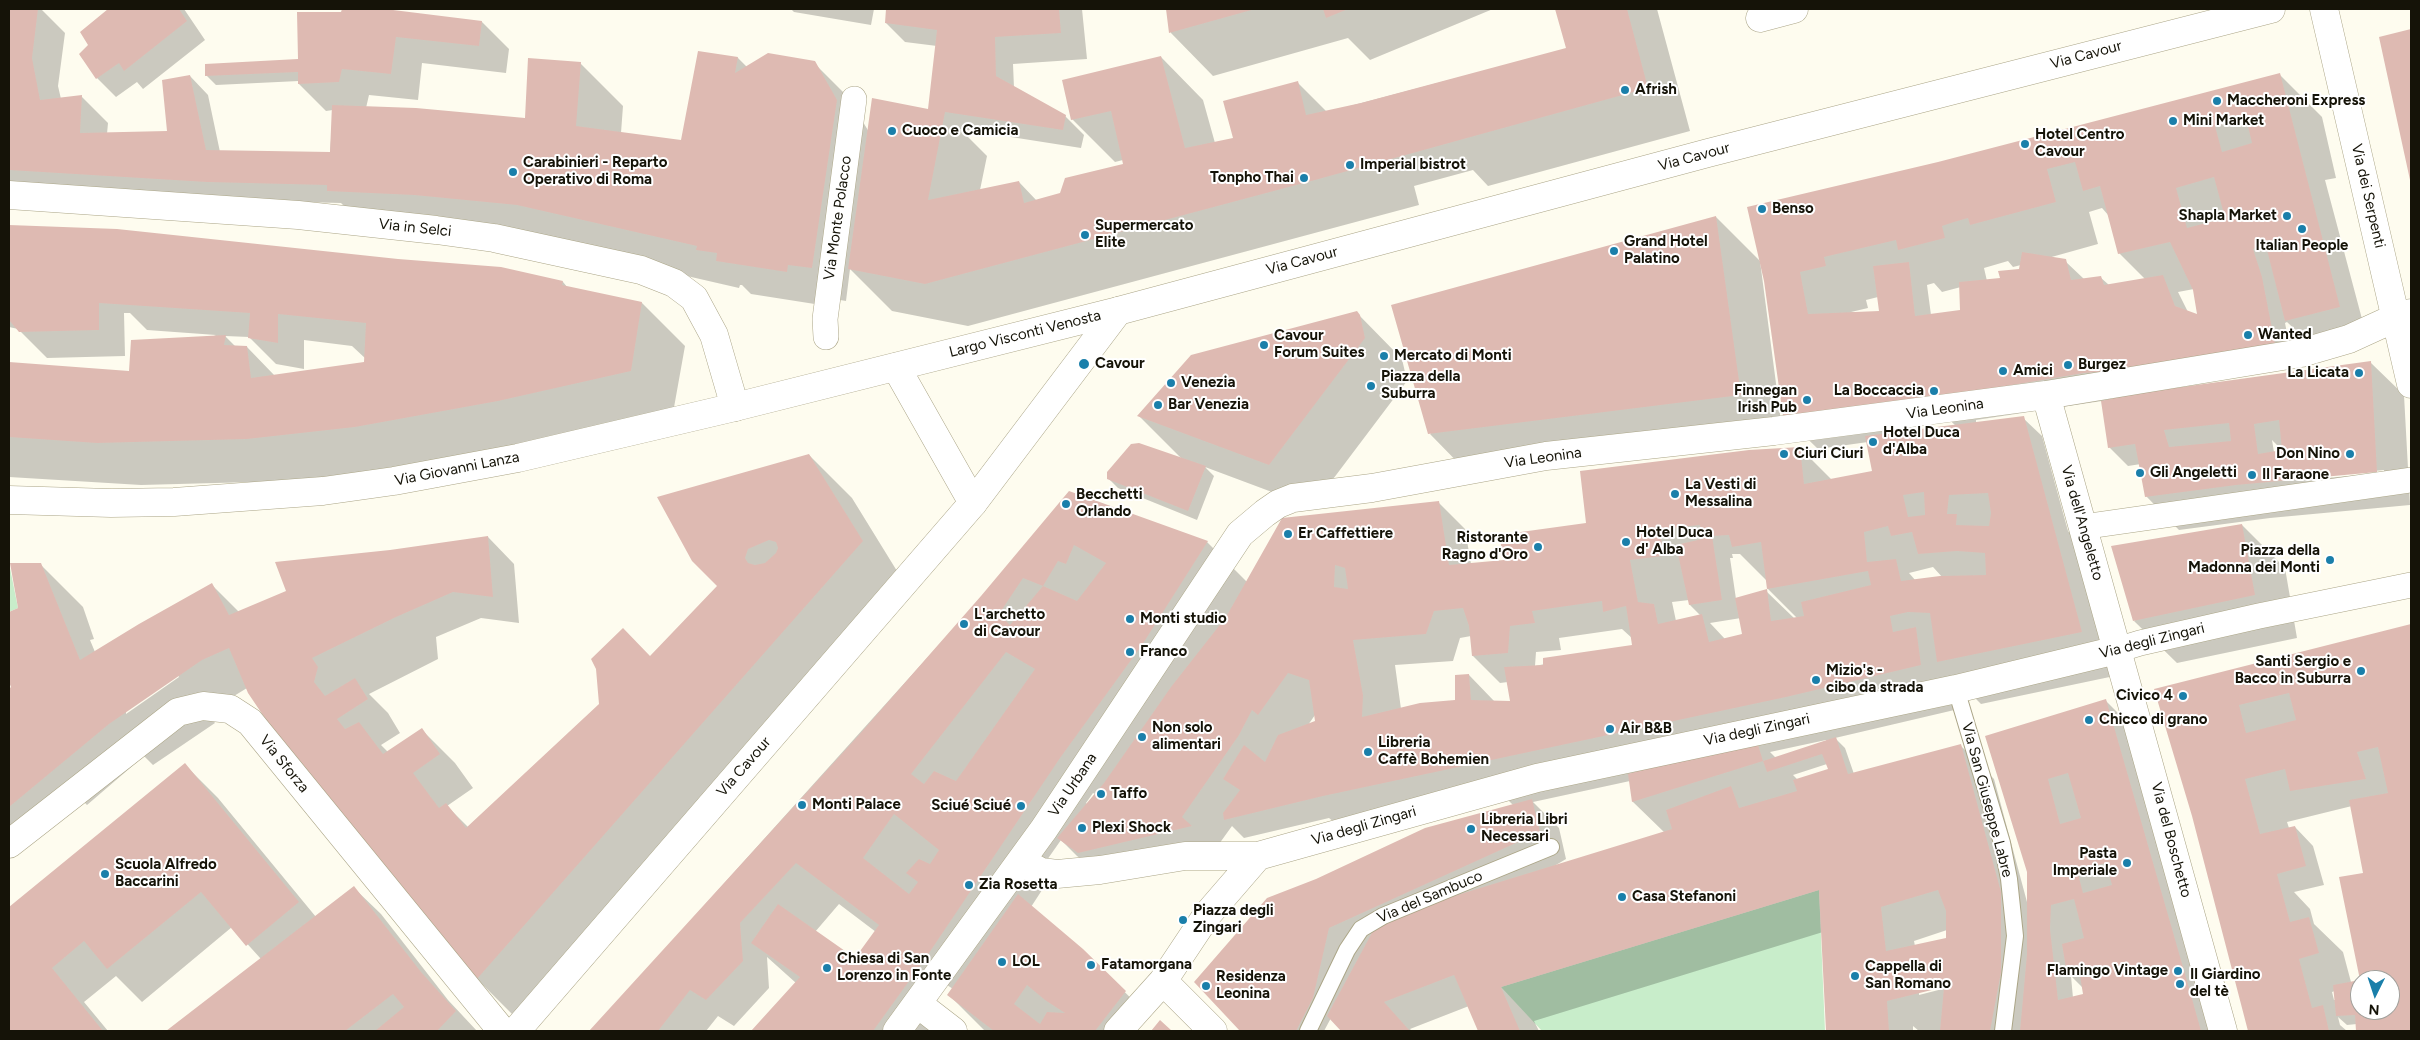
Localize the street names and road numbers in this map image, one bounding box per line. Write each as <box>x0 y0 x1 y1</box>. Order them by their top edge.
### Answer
street label: Via Cavour <box>2048 37 2124 73</box>
street label: Via Cavour <box>1656 139 1732 175</box>
street label: Via dei Serpenti <box>2347 142 2389 250</box>
street label: Via Monte Polacco <box>820 155 856 281</box>
street label: Via in Selci <box>378 215 452 241</box>
street label: Via Cavour <box>1264 243 1340 279</box>
street label: Largo Visconti Venosta <box>947 306 1103 362</box>
street label: Via Leonina <box>1905 395 1985 423</box>
street label: Via Leonina <box>1503 444 1583 472</box>
street label: Via Giovanni Lanza <box>393 448 521 490</box>
street label: Via dell'Angeletto <box>2057 463 2107 583</box>
street label: Via degli Zingari <box>2097 619 2207 663</box>
street label: Via degli Zingari <box>1702 710 1812 750</box>
street label: Via San Giuseppe Labre <box>1958 721 2016 879</box>
street label: Via Sforza <box>255 732 313 796</box>
street label: Via Cavour <box>713 733 775 801</box>
street label: Via Urbana <box>1045 750 1101 820</box>
street label: Via del Boschetto <box>2147 780 2195 900</box>
street label: Via degli Zingari <box>1310 802 1418 850</box>
street label: Via del Sambuco <box>1375 867 1485 927</box>

